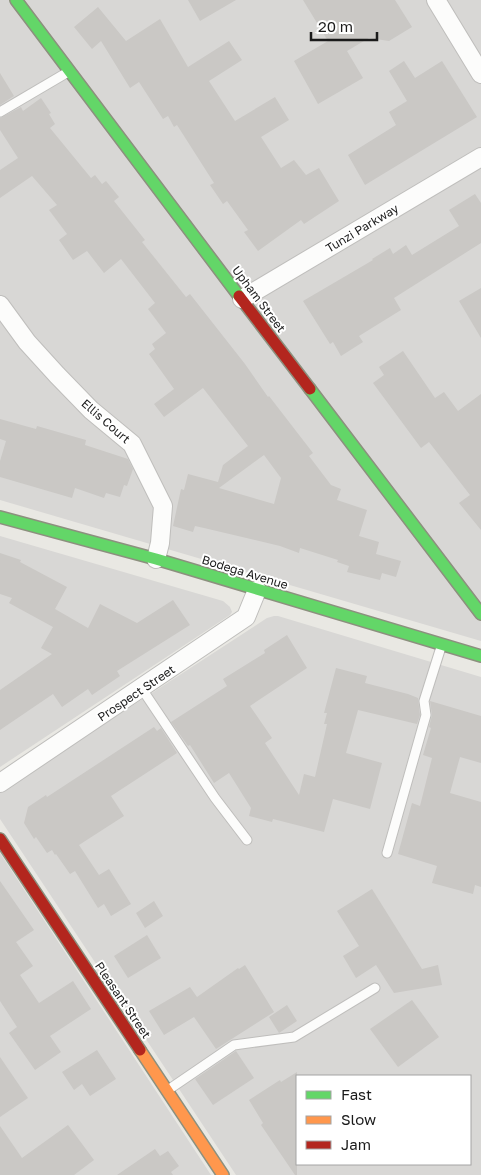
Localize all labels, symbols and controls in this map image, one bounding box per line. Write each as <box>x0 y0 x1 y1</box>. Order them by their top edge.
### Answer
scale bar <box>311 10 377 42</box>
text: 20 m <box>318 17 353 35</box>
street label: Tunzi Parkway <box>323 200 401 256</box>
street label: Upham Street <box>229 263 289 335</box>
street label: Ellis Court <box>78 396 134 446</box>
street label: Bodega Avenue <box>200 552 290 592</box>
street label: Prospect Street <box>94 661 178 724</box>
street label: Pleasant Street <box>92 959 154 1041</box>
legend <box>296 1075 471 1165</box>
text: Fast <box>341 1085 372 1103</box>
text: Slow <box>341 1110 376 1128</box>
text: Jam <box>341 1135 371 1153</box>

